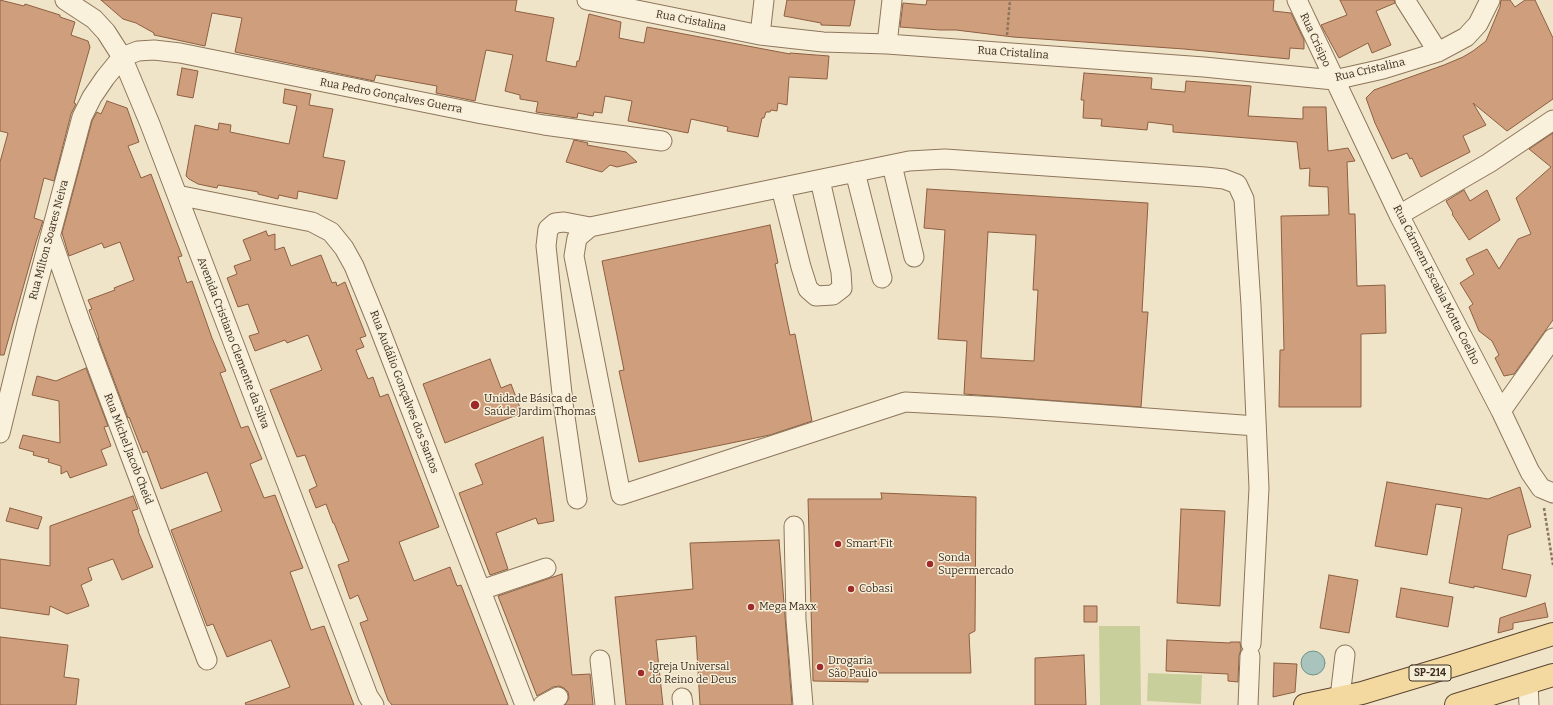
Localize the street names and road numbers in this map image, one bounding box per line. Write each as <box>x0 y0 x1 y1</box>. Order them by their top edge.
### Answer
street label: Rua Cristalina <box>655 8 727 34</box>
street label: Rua Crisipo <box>1297 11 1333 69</box>
street label: Rua Cristalina <box>977 44 1049 62</box>
street label: Rua Cristalina <box>1334 56 1406 84</box>
street label: Rua Pedro Gonçalves Guerra <box>319 76 463 116</box>
street label: Rua Milton Soares Neiva <box>27 179 71 301</box>
street label: Rua Cármem Escabia Motta Coelho <box>1390 203 1482 367</box>
street label: Avenida Cristiano Clemente da Silva <box>194 255 272 431</box>
street label: Rua Audálio Gonçalves dos Santos <box>367 309 441 475</box>
street label: Rua Michel Jacob Cheid <box>101 392 155 506</box>
road number: SP-214 <box>1409 665 1451 681</box>

